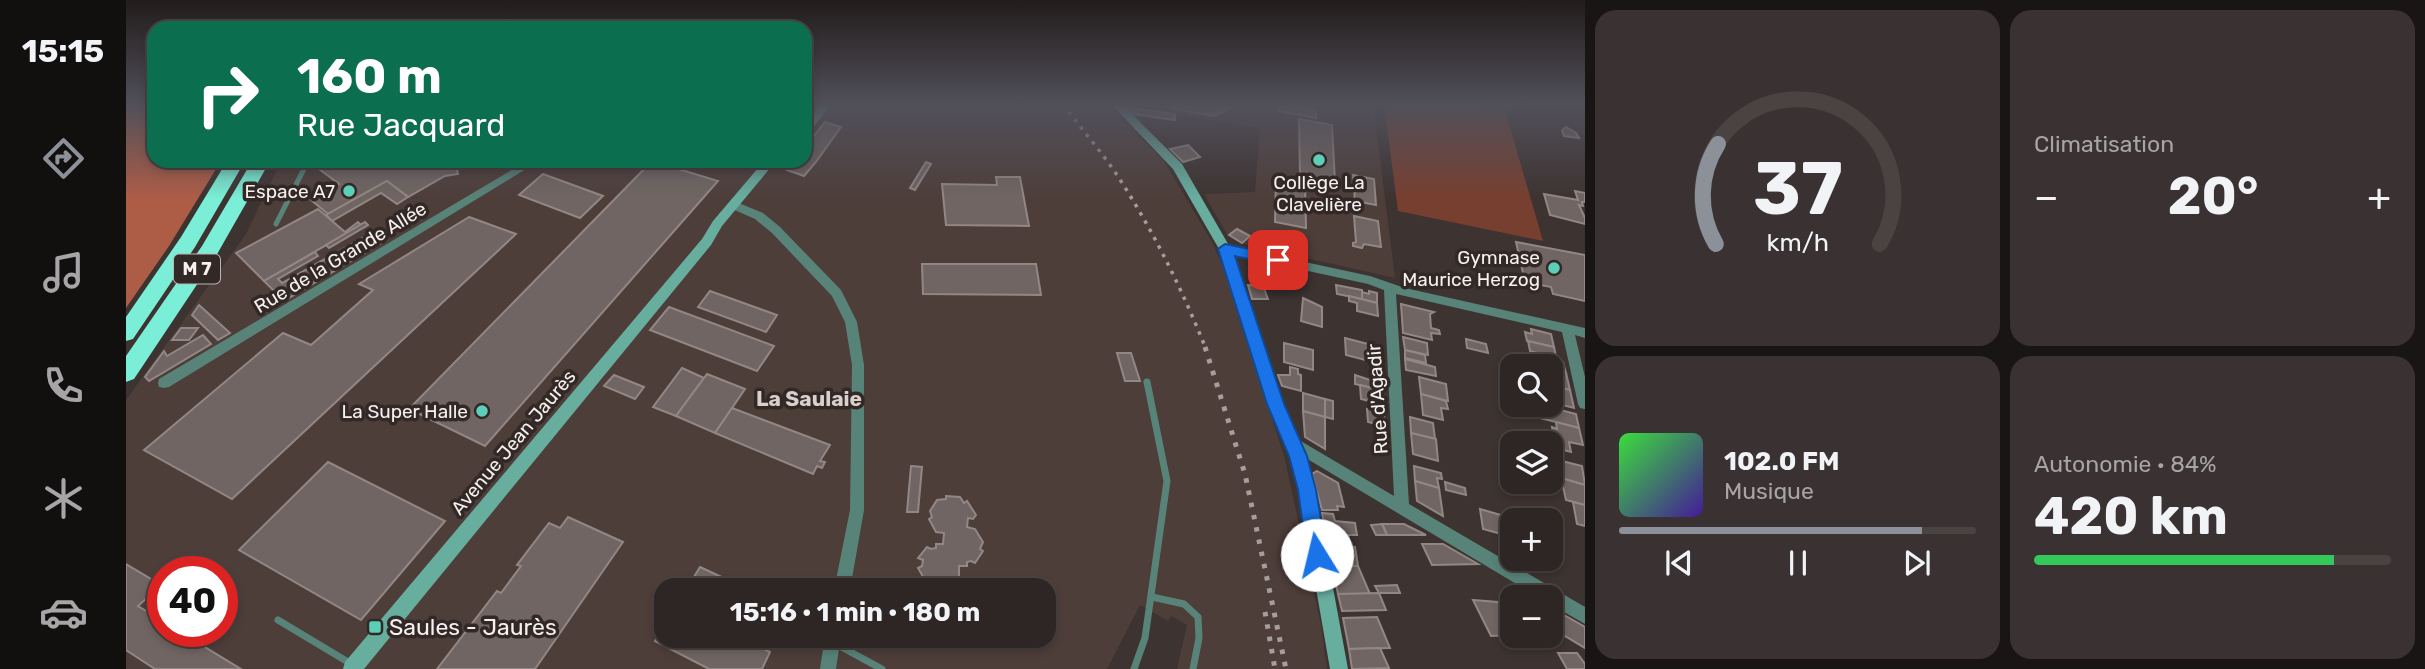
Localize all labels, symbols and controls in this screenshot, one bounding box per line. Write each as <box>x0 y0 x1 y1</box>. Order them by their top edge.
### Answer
text: 15:15 <box>22 32 104 70</box>
text: 160 m <box>297 47 442 105</box>
icon: right <box>182 49 273 140</box>
text: Rue Jacquard <box>297 106 505 144</box>
text: Climatisation <box>2034 130 2174 158</box>
icon: directions <box>39 134 88 183</box>
text: 37 <box>1753 146 1842 232</box>
marker: Collège La Clavelière <box>1311 152 1327 168</box>
text: 20° <box>2168 165 2258 227</box>
place label: Collège La Clavelière <box>1273 171 1365 216</box>
text: − <box>2034 174 2059 220</box>
text: + <box>2367 174 2391 220</box>
place label: Espace A7 <box>245 180 335 203</box>
marker: Espace A7 <box>341 183 357 199</box>
street label: Rue de la Grande Allée <box>250 197 431 318</box>
text: km/h <box>1766 228 1829 257</box>
pin <box>1248 230 1308 290</box>
icon: arrive <box>1259 241 1297 279</box>
place label: Gymnase Maurice Herzog <box>1402 246 1540 291</box>
icon: music <box>39 248 88 297</box>
road number: M 7 <box>174 255 220 284</box>
marker: Gymnase Maurice Herzog <box>1546 260 1562 276</box>
street label: Rue d'Agadir <box>1362 342 1393 455</box>
map controls <box>1500 354 1563 648</box>
button: search <box>1500 354 1563 417</box>
icon: phone <box>39 361 88 410</box>
street label: Avenue Jean Jaurès <box>446 365 581 519</box>
district label: La Saulaie <box>756 386 862 411</box>
place label: La Super Halle <box>342 400 468 423</box>
marker: La Super Halle <box>474 403 490 419</box>
button: layers <box>1500 431 1563 494</box>
text: 102.0 FM <box>1724 446 1840 477</box>
text: Autonomie · 84% <box>2034 450 2217 478</box>
icon: climate <box>39 474 88 523</box>
text: Musique <box>1724 477 1814 505</box>
text: 420 km <box>2034 485 2228 547</box>
button: + <box>1500 508 1563 571</box>
position arrow <box>1280 518 1354 592</box>
icon: previous <box>1660 544 1698 582</box>
icon: pause <box>1779 544 1817 582</box>
icon: next <box>1898 544 1936 582</box>
speed limit sign: 40 <box>147 556 238 647</box>
button: − <box>1500 585 1563 648</box>
icon: car <box>39 588 88 637</box>
text: 15:16 · 1 min · 180 m <box>730 597 980 628</box>
place label: Saules - Jaurès <box>389 613 557 641</box>
marker: Saules - Jaurès <box>367 619 383 635</box>

